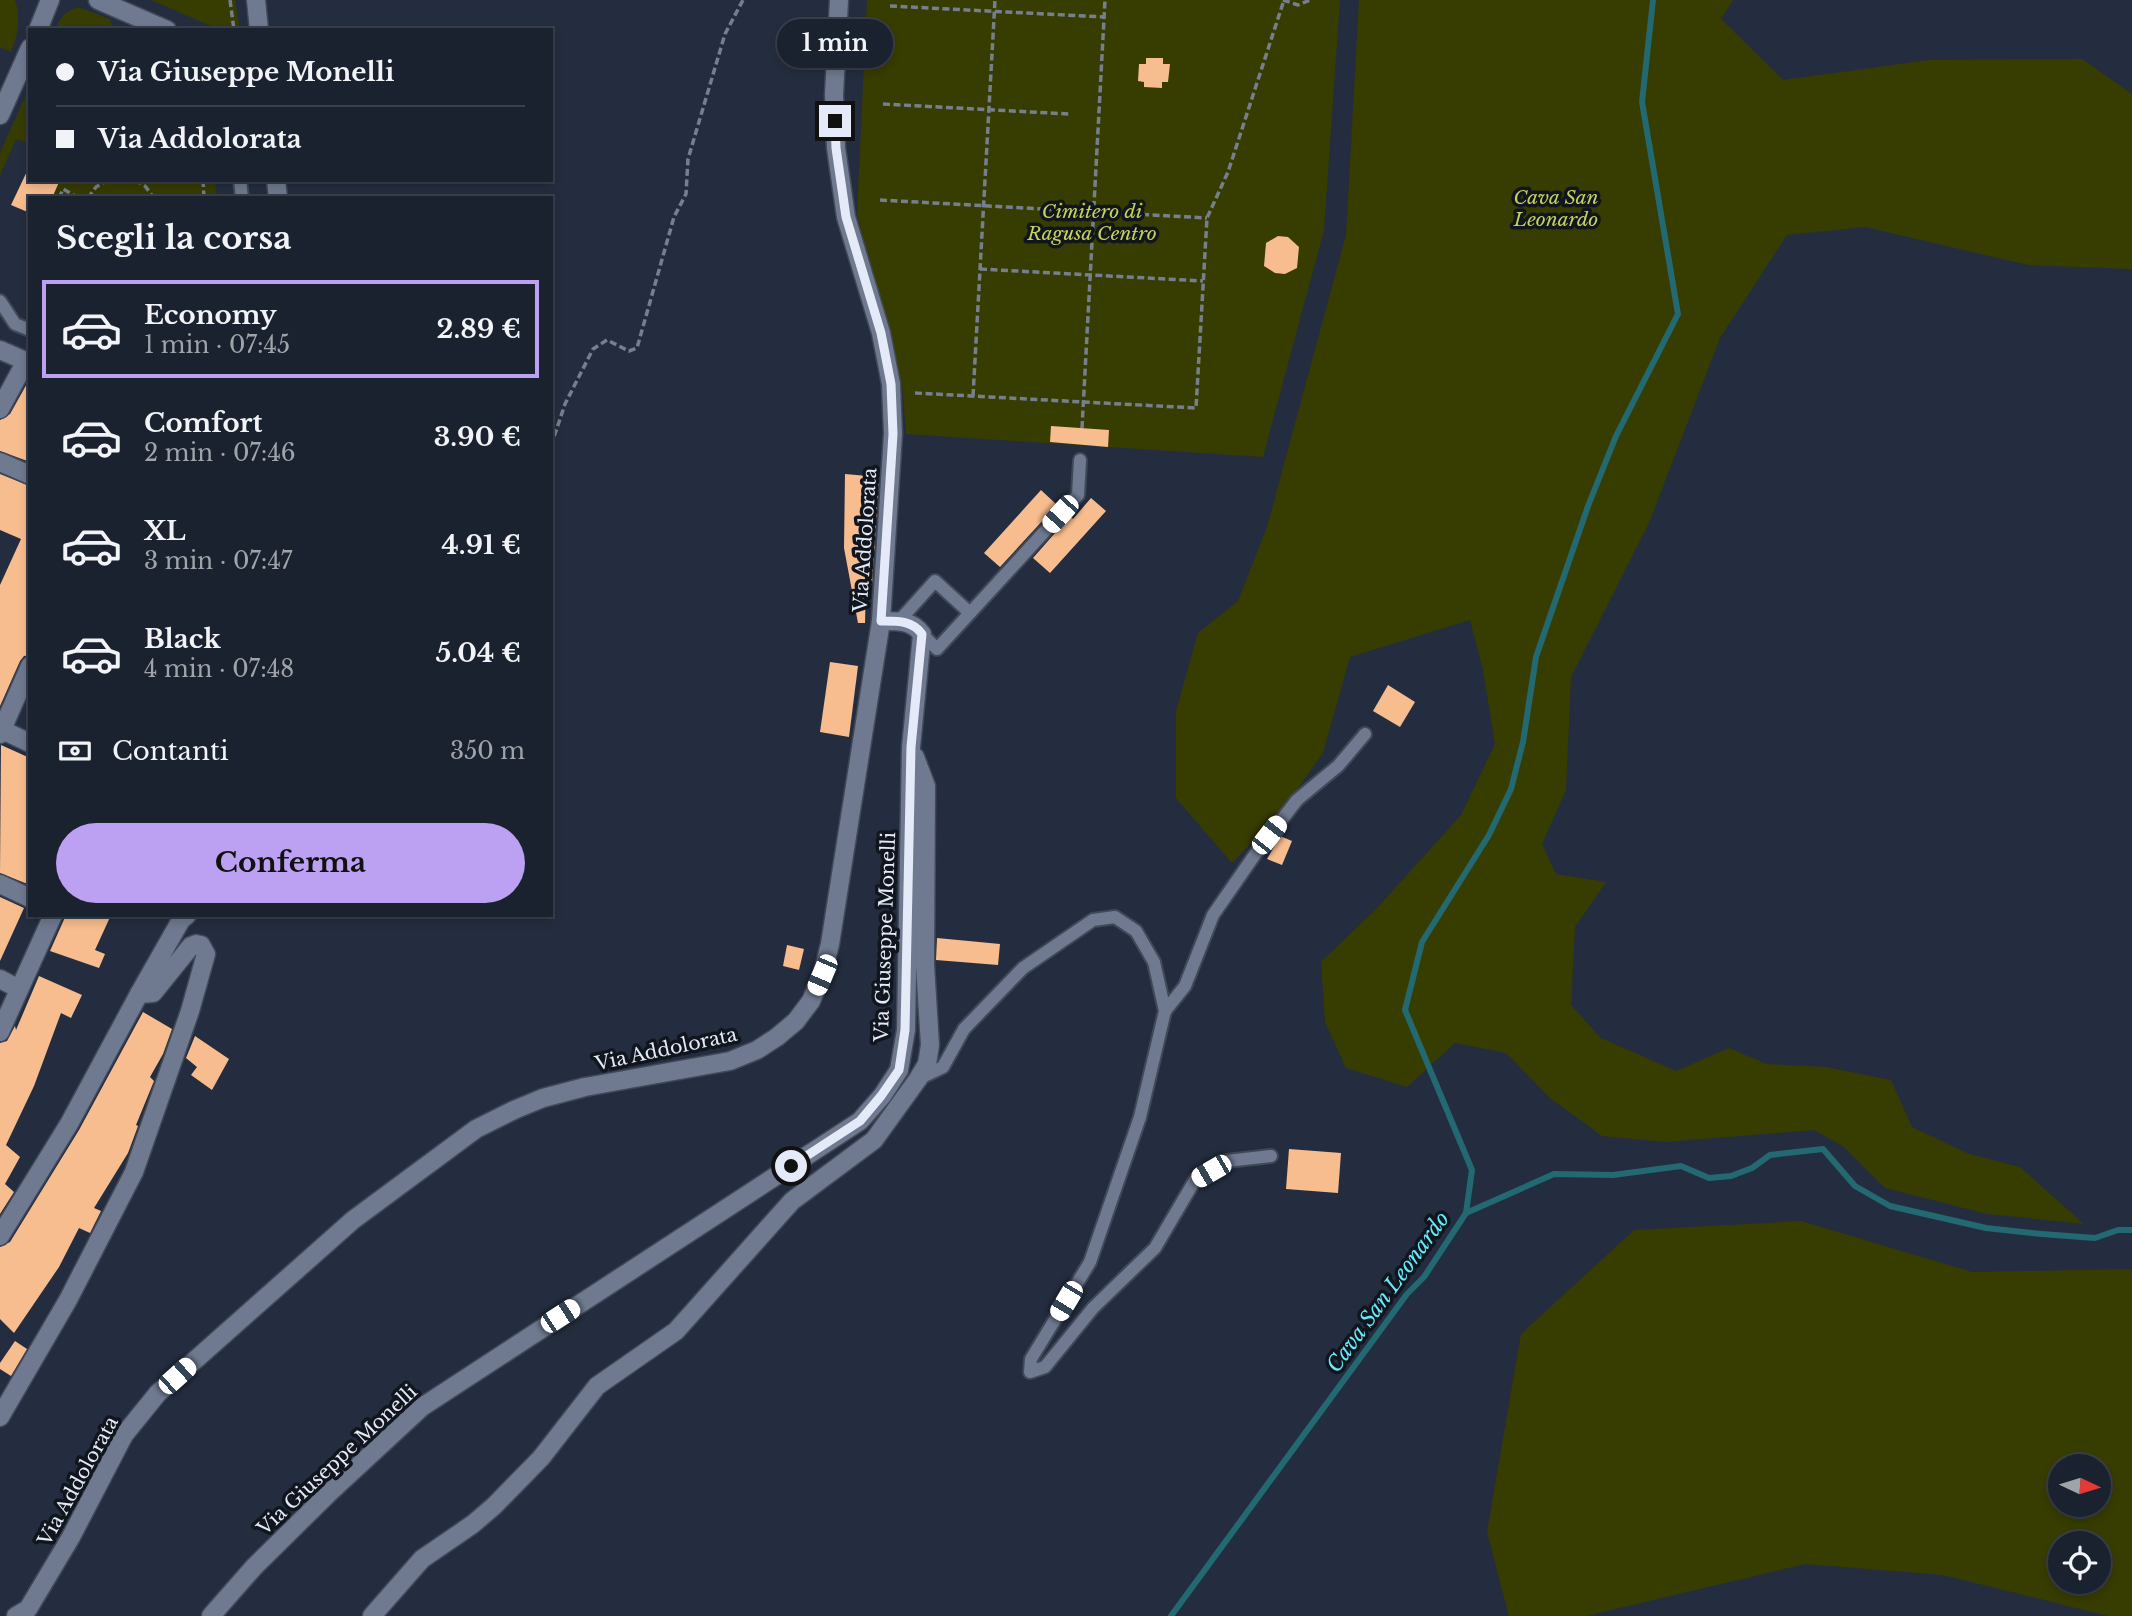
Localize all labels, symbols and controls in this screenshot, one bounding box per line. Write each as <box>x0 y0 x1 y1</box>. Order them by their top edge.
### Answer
callout: 1 min <box>777 19 893 68</box>
text: 1 min <box>802 29 868 57</box>
text: Via Giuseppe Monelli <box>98 56 394 88</box>
route end <box>819 105 851 137</box>
text: Via Addolorata <box>98 123 302 155</box>
park label: Cava San Leonardo <box>1513 186 1599 231</box>
park label: Cimitero di Ragusa Centro <box>1026 200 1157 245</box>
text: Scegli la corsa <box>56 218 292 258</box>
icon: car <box>60 298 123 361</box>
text: Economy <box>144 299 277 331</box>
text: 2.89 € <box>437 313 521 345</box>
text: 1 min · 07:45 <box>144 331 290 359</box>
icon: car <box>60 406 123 469</box>
text: Comfort <box>144 407 262 439</box>
text: 3.90 € <box>434 421 521 453</box>
text: 2 min · 07:46 <box>144 439 296 467</box>
street label: Via Addolorata <box>848 467 882 614</box>
car <box>1039 491 1082 537</box>
icon: car <box>60 514 123 577</box>
text: XL <box>144 515 186 547</box>
text: 4.91 € <box>441 529 521 561</box>
text: 3 min · 07:47 <box>144 547 292 575</box>
icon: car <box>60 622 123 685</box>
text: Black <box>144 623 221 655</box>
text: 5.04 € <box>436 637 521 669</box>
text: 4 min · 07:48 <box>144 655 294 683</box>
icon: cash <box>56 732 94 770</box>
text: Contanti <box>112 735 229 767</box>
text: 350 m <box>450 737 525 765</box>
car <box>1248 812 1291 858</box>
button: Conferma <box>56 823 525 903</box>
street label: Via Giuseppe Monelli <box>870 831 900 1043</box>
car <box>805 952 840 998</box>
street label: Via Addolorata <box>592 1023 740 1075</box>
route start <box>775 1150 807 1182</box>
car <box>1188 1151 1235 1191</box>
water label: Cava San Leonardo <box>1321 1207 1455 1377</box>
car <box>1047 1278 1086 1324</box>
car <box>537 1296 584 1336</box>
car <box>155 1354 200 1398</box>
street label: Via Giuseppe Monelli <box>252 1380 422 1541</box>
street label: Via Addolorata <box>32 1412 123 1551</box>
north arrow <box>2048 1454 2110 1517</box>
map controls <box>2048 1454 2111 1594</box>
button: locate <box>2048 1531 2111 1594</box>

